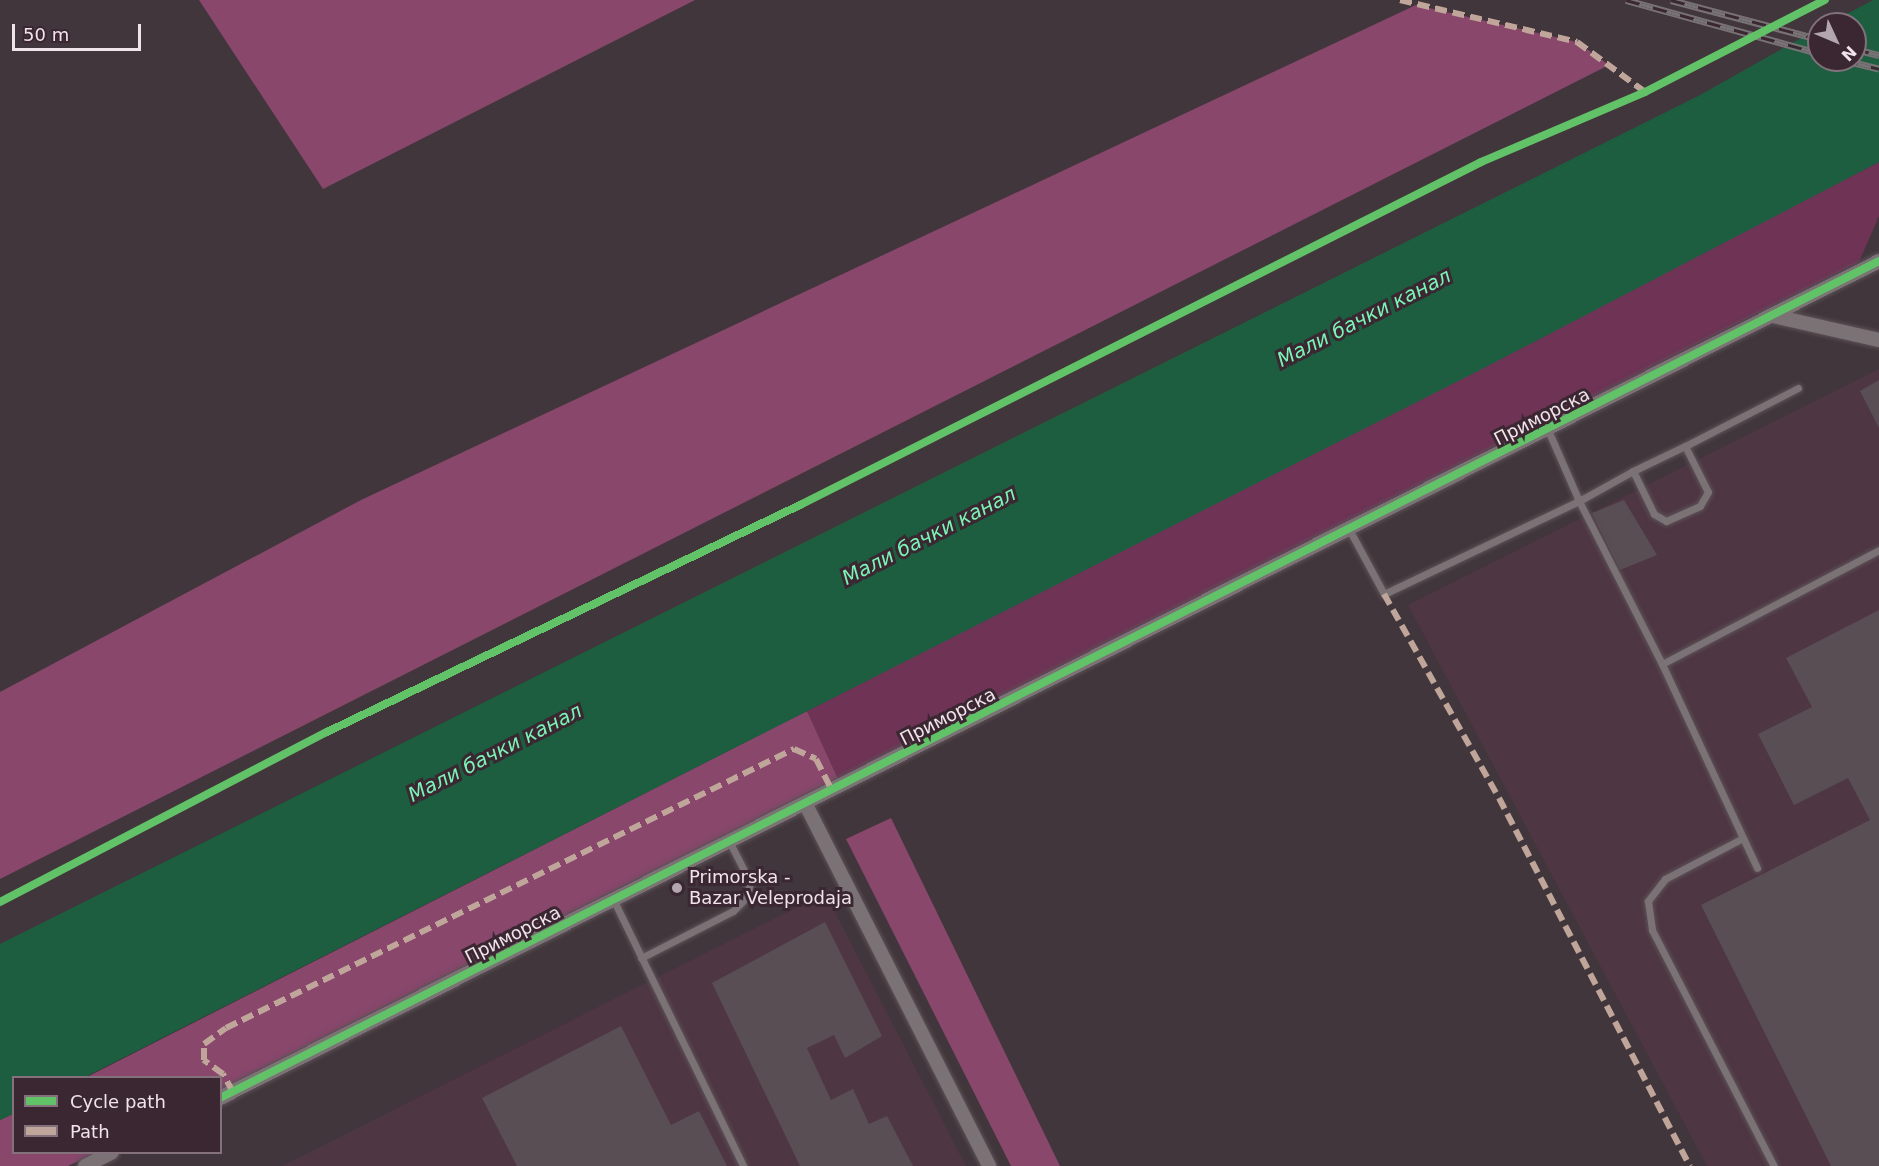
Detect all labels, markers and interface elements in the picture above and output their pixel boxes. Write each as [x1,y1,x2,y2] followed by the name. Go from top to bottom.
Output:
[15,12,144,50] scale bar
[1807,12,1867,72] north arrow
[23,24,69,45] text: 50 m
[1837,42,1860,65] text: N
[1273,264,1455,372] water label: Мали бачки канал
[1491,384,1593,450] street label: Приморска
[838,482,1020,590] water label: Мали бачки канал
[897,684,999,750] street label: Приморска
[404,699,586,807] water label: Мали бачки канал
[689,867,852,910] place label: Primorska - Bazar Veleprodaja
[670,881,684,895] marker: Primorska - Bazar Veleprodaja
[462,902,564,968] street label: Приморска
[12,1076,222,1154] legend
[70,1091,166,1112] text: Cycle path
[70,1121,110,1142] text: Path

